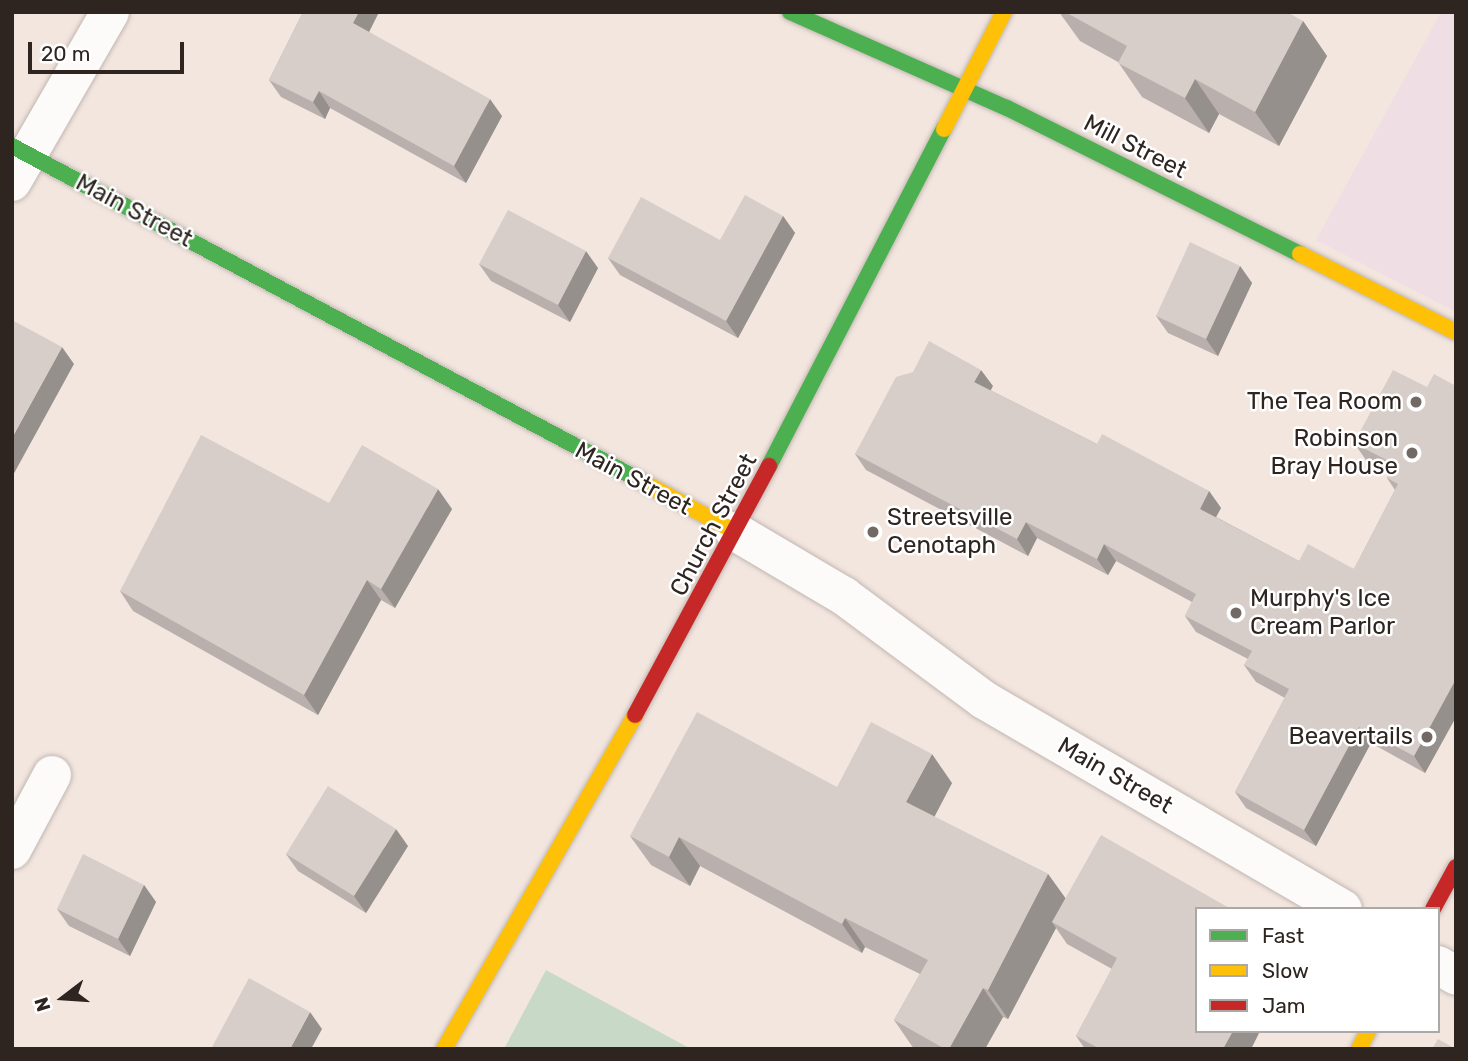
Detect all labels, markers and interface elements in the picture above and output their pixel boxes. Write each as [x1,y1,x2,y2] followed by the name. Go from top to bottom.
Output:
[32,28,187,72] scale bar
[41,41,90,66] text: 20 m
[1079,109,1191,185] street label: Mill Street
[71,168,197,254] street label: Main Street
[1246,388,1402,416] place label: The Tea Room
[1408,394,1424,410] marker: The Tea Room
[1270,425,1398,481] place label: Robinson Bray House
[570,436,696,522] street label: Main Street
[1404,445,1420,461] marker: Robinson Bray House
[664,449,764,601] street label: Church Street
[887,504,1012,560] place label: Streetsville Cenotaph
[865,524,881,540] marker: Streetsville Cenotaph
[1250,585,1395,641] place label: Murphy's Ice Cream Parlor
[1228,605,1244,621] marker: Murphy's Ice Cream Parlor
[1289,723,1413,751] place label: Beavertails
[1419,729,1435,745] marker: Beavertails
[1052,732,1178,820] street label: Main Street
[1195,907,1440,1033] legend
[1262,923,1304,948] text: Fast
[1262,958,1309,983] text: Slow
[28,963,98,1033] north arrow
[1262,993,1306,1018] text: Jam
[29,994,55,1014] text: N

